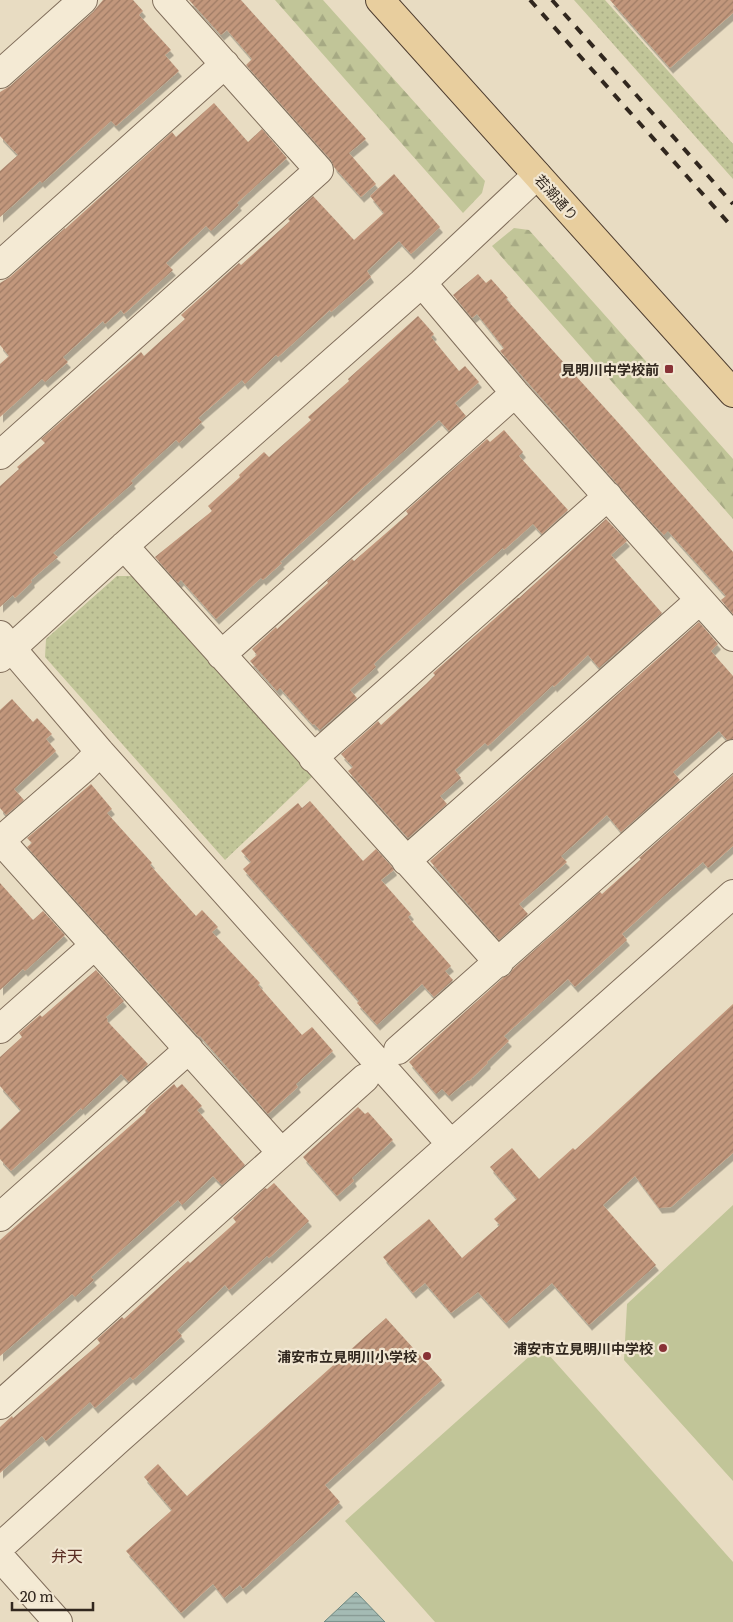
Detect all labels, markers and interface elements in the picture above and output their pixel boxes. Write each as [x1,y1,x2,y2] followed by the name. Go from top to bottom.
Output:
[531,170,583,224] street label: 若潮通り
[561,359,659,379] place label: 見明川中学校前
[663,363,675,375] marker: 見明川中学校前
[513,1338,653,1358] place label: 浦安市立見明川中学校
[657,1342,669,1354] marker: 浦安市立見明川中学校
[277,1346,417,1366] place label: 浦安市立見明川小学校
[421,1350,433,1362] marker: 浦安市立見明川小学校
[51,1543,83,1567] district label: 弁天
[12,1580,94,1612] scale bar
[20,1584,54,1607] text: 20 m

